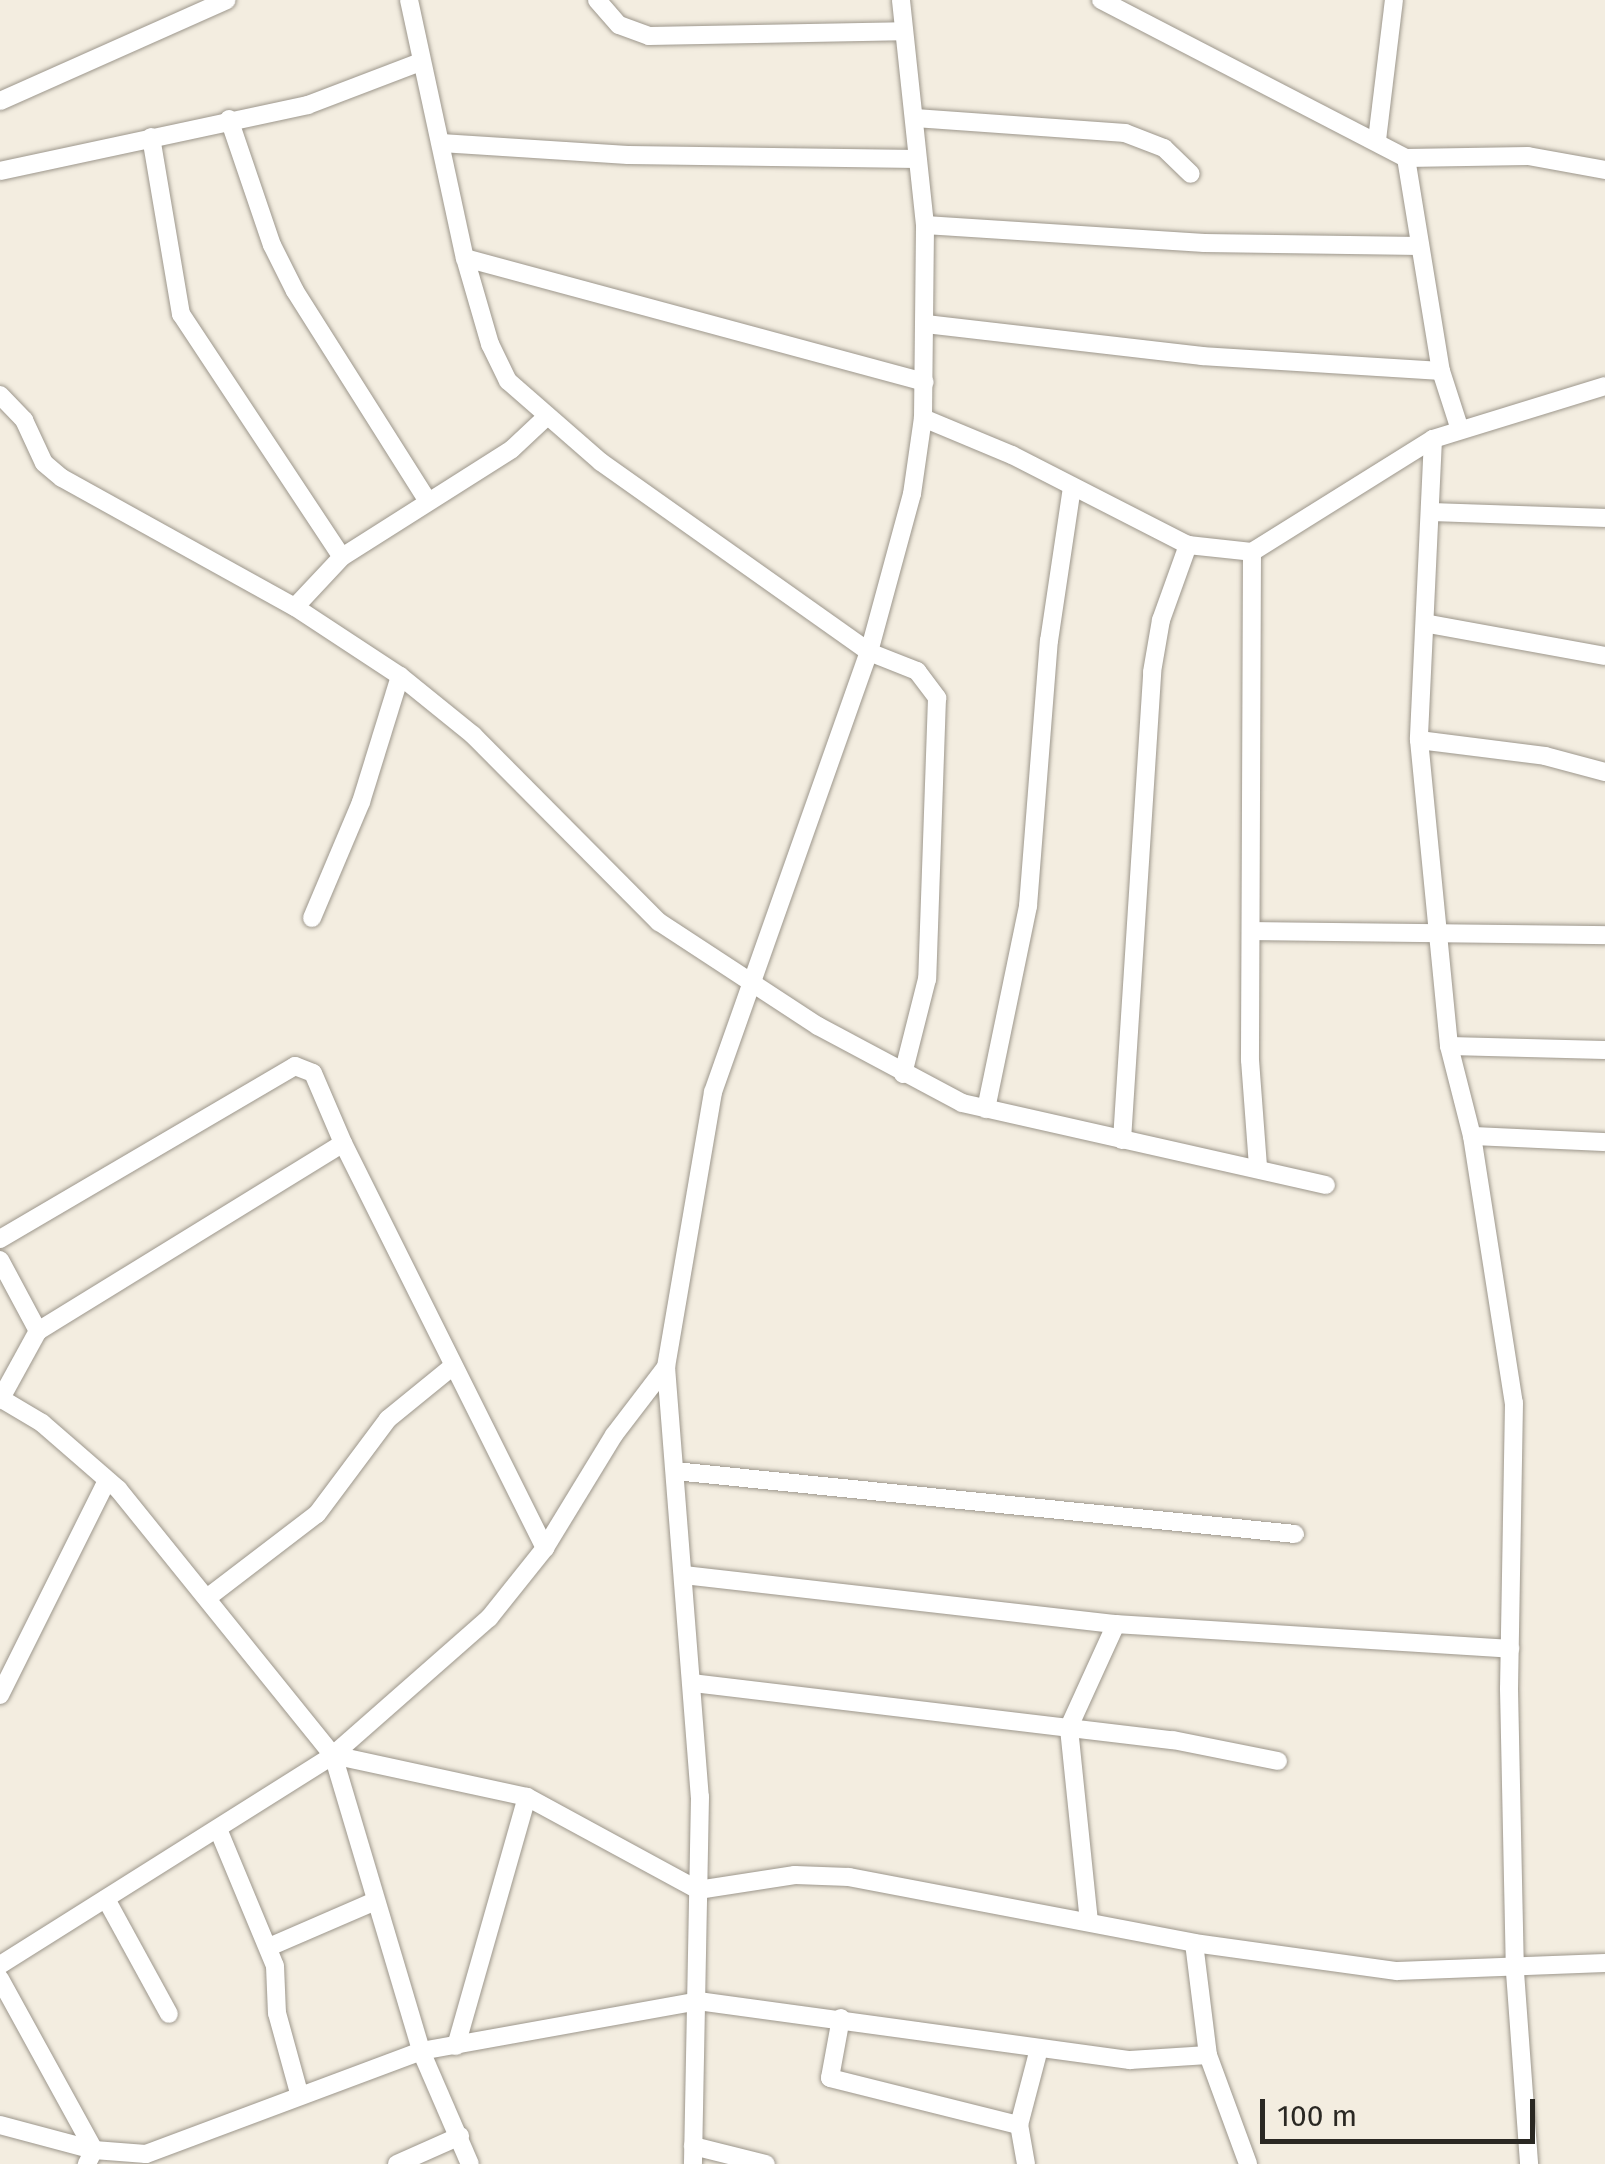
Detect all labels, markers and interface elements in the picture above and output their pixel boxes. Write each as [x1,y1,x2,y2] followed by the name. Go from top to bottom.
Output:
[1265,2079,1540,2141] scale bar
[1277,2098,1357,2134] text: 100 m

